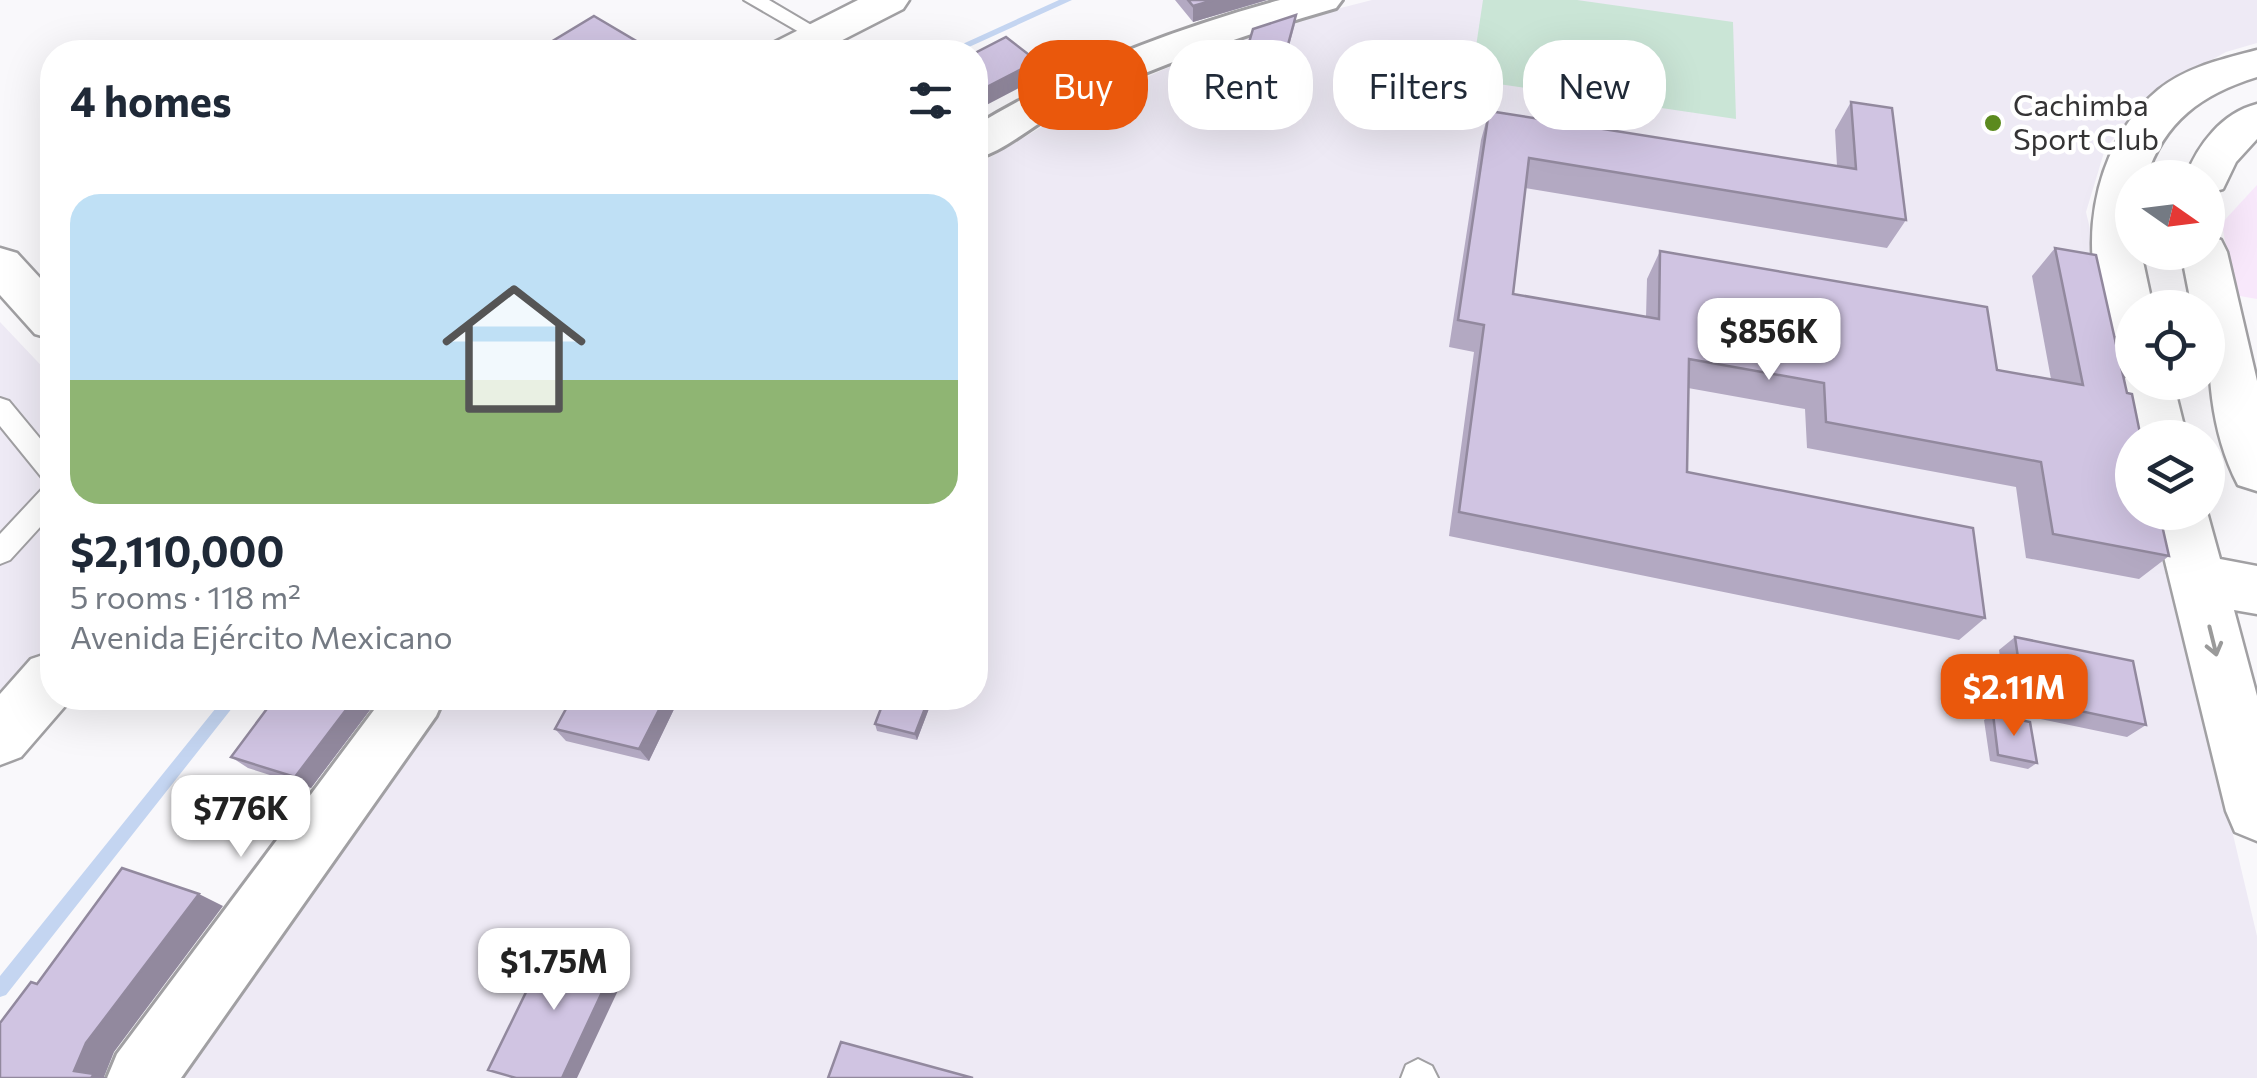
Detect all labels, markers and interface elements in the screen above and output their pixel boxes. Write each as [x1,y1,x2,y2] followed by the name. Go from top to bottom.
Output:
[1018,40,1148,130] chip: Buy
[1168,40,1313,130] chip: Rent
[1333,40,1503,130] chip: Filters
[1523,40,1666,130] chip: New
[903,73,958,128] icon: filters
[70,74,232,126] text: 4 homes
[2013,85,2159,156] place label: Cachimba Sport Club
[1982,112,2004,134] marker: Cachimba Sport Club
[2115,160,2225,270] north arrow
[2115,160,2225,530] map controls
[424,259,604,439] icon: home
[2115,290,2225,400] button: locate
[1699,298,1839,383] pin: $856K
[1720,310,1818,350] text: $856K
[2115,420,2225,530] button: layers
[70,524,284,576] text: $2,110,000
[70,576,301,616] text: 5 rooms · 118 m²
[70,616,453,656] text: Avenida Ejército Mexicano
[2205,625,2224,656] one-way arrow
[1933,654,2095,739] pin: $2.11M
[1963,666,2065,706] text: $2.11M
[171,775,311,860] pin: $776K
[193,787,289,827] text: $776K
[473,928,635,1013] pin: $1.75M
[500,940,608,980] text: $1.75M

